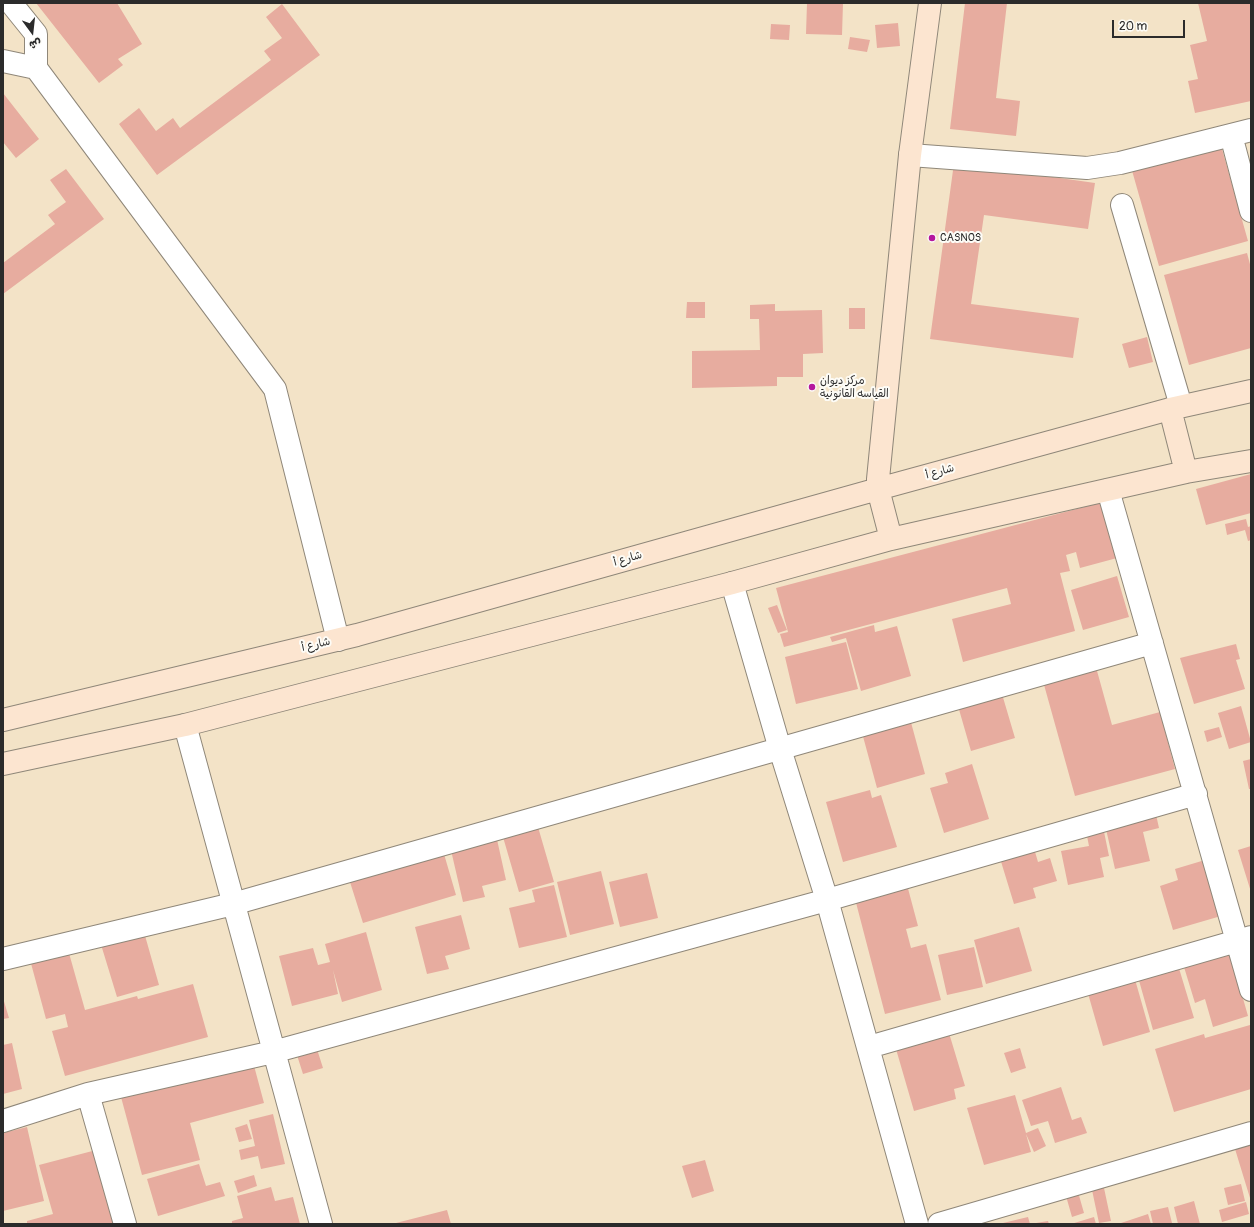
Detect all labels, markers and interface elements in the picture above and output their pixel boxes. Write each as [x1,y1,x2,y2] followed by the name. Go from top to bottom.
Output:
[12,12,52,52] north arrow
[1114,12,1187,38] scale bar
[1119,19,1147,34] text: 20 m
[28,36,43,52] text: ش
[940,231,981,245] place label: CASNOS
[927,233,937,243] marker: CASNOS
[820,374,889,400] place label: مركز ديوان القياسه القانونية
[807,382,817,392] marker: مركز ديوان القياسه القانونية
[924,462,956,482] street label: شارع أ
[612,549,644,569] street label: شارع أ
[300,635,332,655] street label: شارع أ

